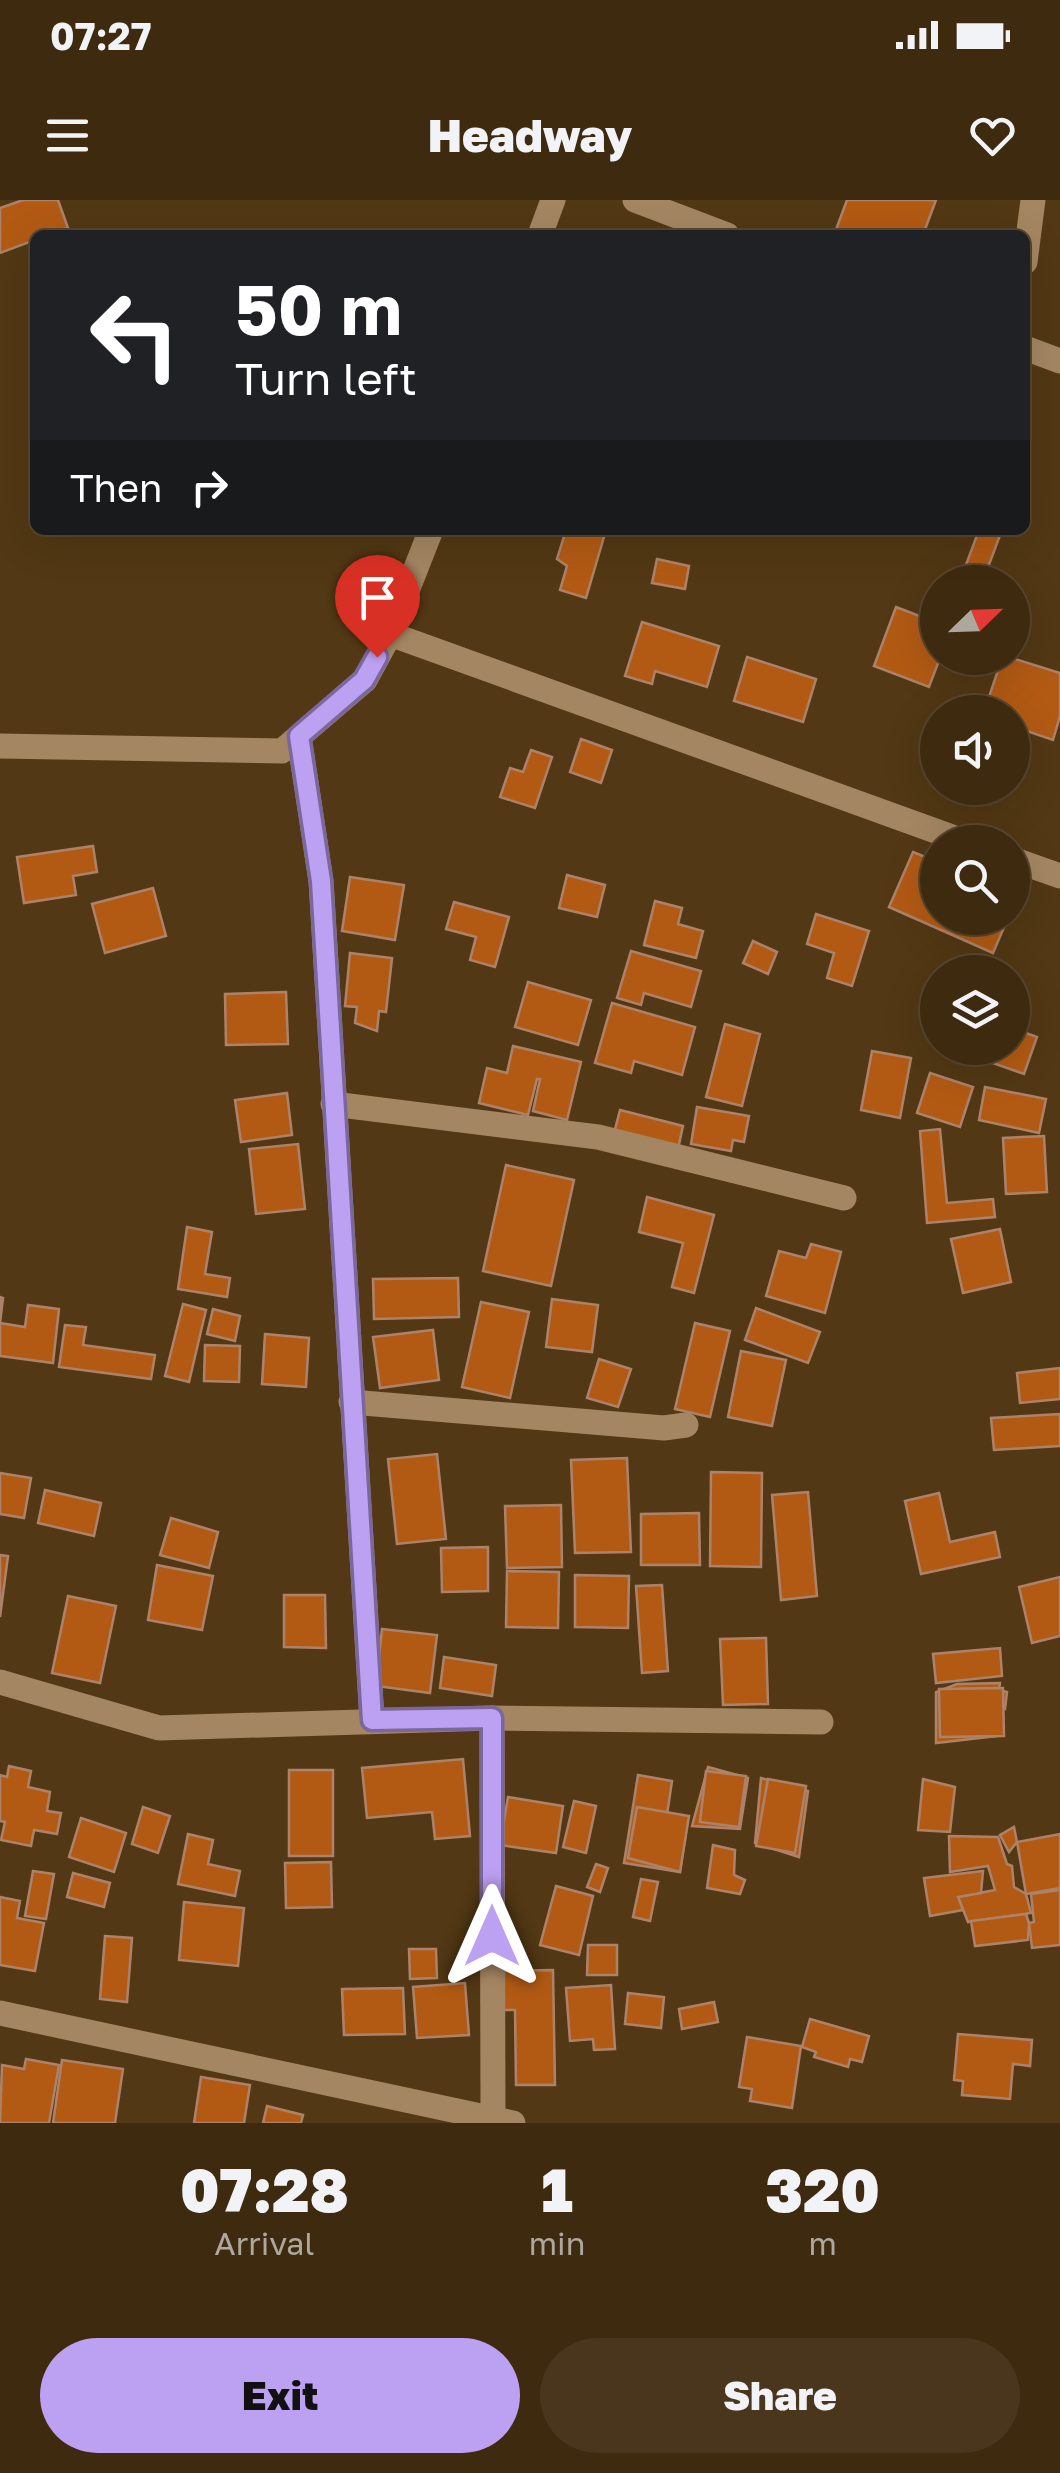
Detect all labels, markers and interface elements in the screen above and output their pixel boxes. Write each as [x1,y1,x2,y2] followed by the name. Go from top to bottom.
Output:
[50,13,151,58] text: 07:27
[40,108,95,163] icon: menu
[428,108,632,162] text: Headway
[965,108,1020,163] icon: heart
[235,266,402,350] text: 50 m
[70,270,200,400] icon: left
[235,351,417,405] text: Turn left
[182,460,237,515] icon: right
[70,465,162,510] text: Then
[335,555,420,658] pin
[920,565,1030,675] north arrow
[920,565,1030,1065] map controls
[350,570,405,625] icon: arrive
[920,695,1030,805] button: sound
[920,825,1030,935] button: search
[920,955,1030,1065] button: layers
[440,1884,544,1988] position arrow
[180,2153,349,2225] text: 07:28
[541,2153,573,2225] text: 1
[765,2153,880,2225] text: 320
[214,2224,315,2262] text: Arrival
[529,2224,585,2262] text: min
[809,2224,837,2262] text: m
[40,2338,520,2453] button: Exit
[540,2338,1020,2453] button: Share

